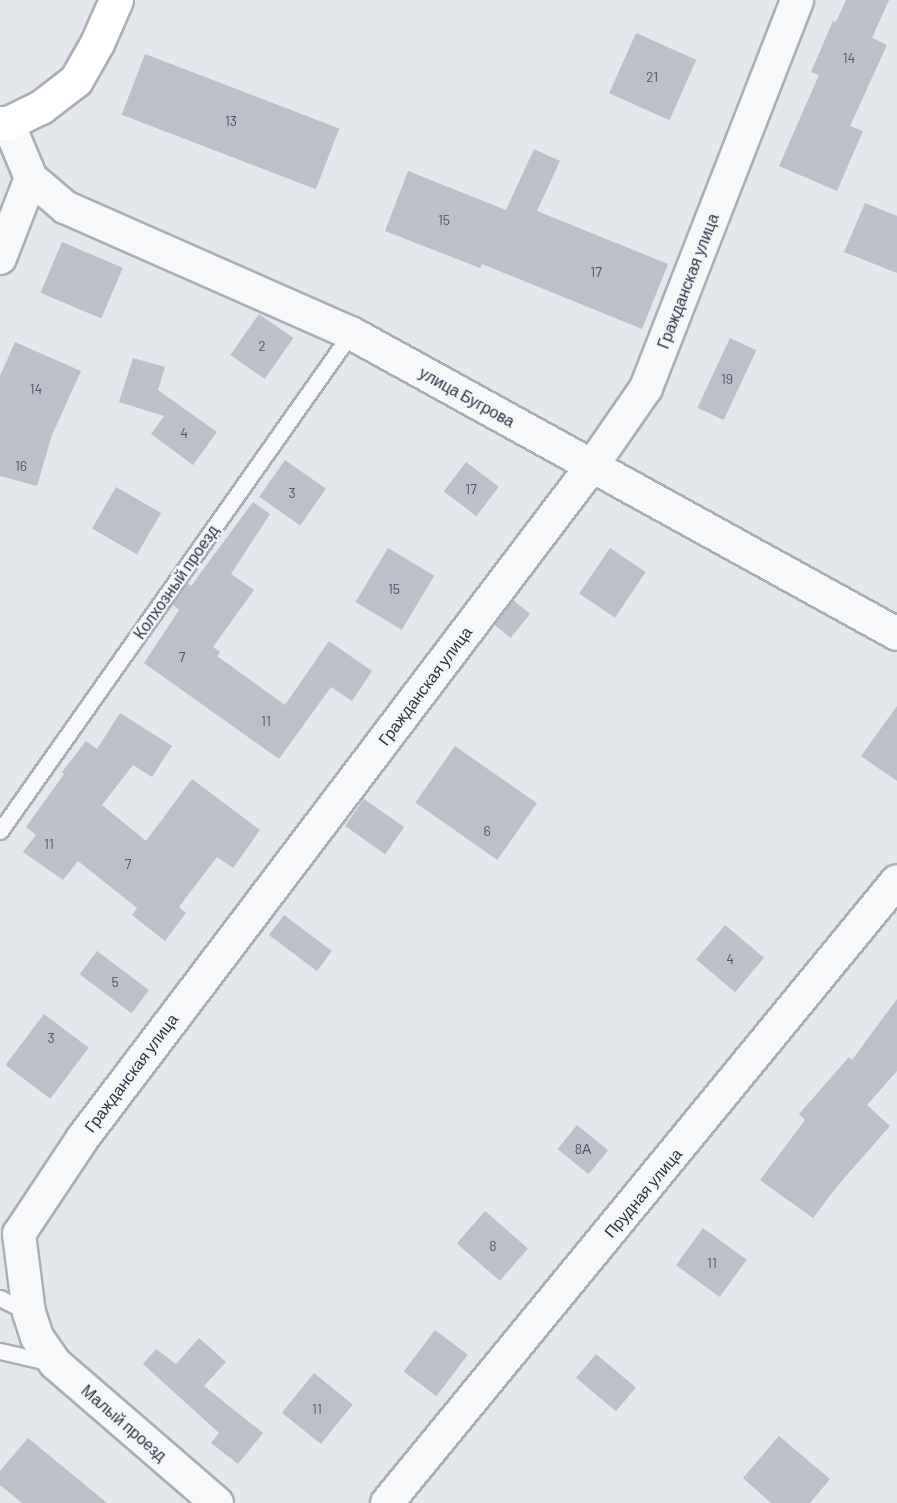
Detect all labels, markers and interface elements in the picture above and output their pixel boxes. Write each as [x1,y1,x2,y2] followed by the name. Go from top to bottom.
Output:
[843,50,855,66] house number: 14
[646,69,658,85] house number: 21
[225,113,237,129] house number: 13
[653,211,723,351] street label: Гражданская улица
[438,212,450,228] house number: 15
[590,264,602,280] house number: 17
[258,338,266,354] house number: 2
[416,363,518,431] street label: улица Бугрова
[721,371,733,387] house number: 19
[30,381,42,397] house number: 14
[180,425,188,441] house number: 4
[15,458,27,474] house number: 16
[465,481,477,497] house number: 17
[288,485,296,501] house number: 3
[129,521,223,643] street label: Колхозный проезд
[388,581,400,597] house number: 15
[374,623,476,749] street label: Гражданская улица
[179,649,185,665] house number: 7
[261,713,271,729] house number: 11
[483,823,491,839] house number: 6
[44,836,54,852] house number: 11
[125,856,131,872] house number: 7
[726,951,734,967] house number: 4
[111,974,119,990] house number: 5
[80,1010,182,1136] street label: Гражданская улица
[47,1030,55,1046] house number: 3
[575,1141,591,1157] house number: 8А
[600,1144,686,1242] street label: Прудная улица
[489,1238,497,1254] house number: 8
[707,1255,717,1271] house number: 11
[77,1381,171,1465] street label: Малый проезд
[312,1401,322,1417] house number: 11

